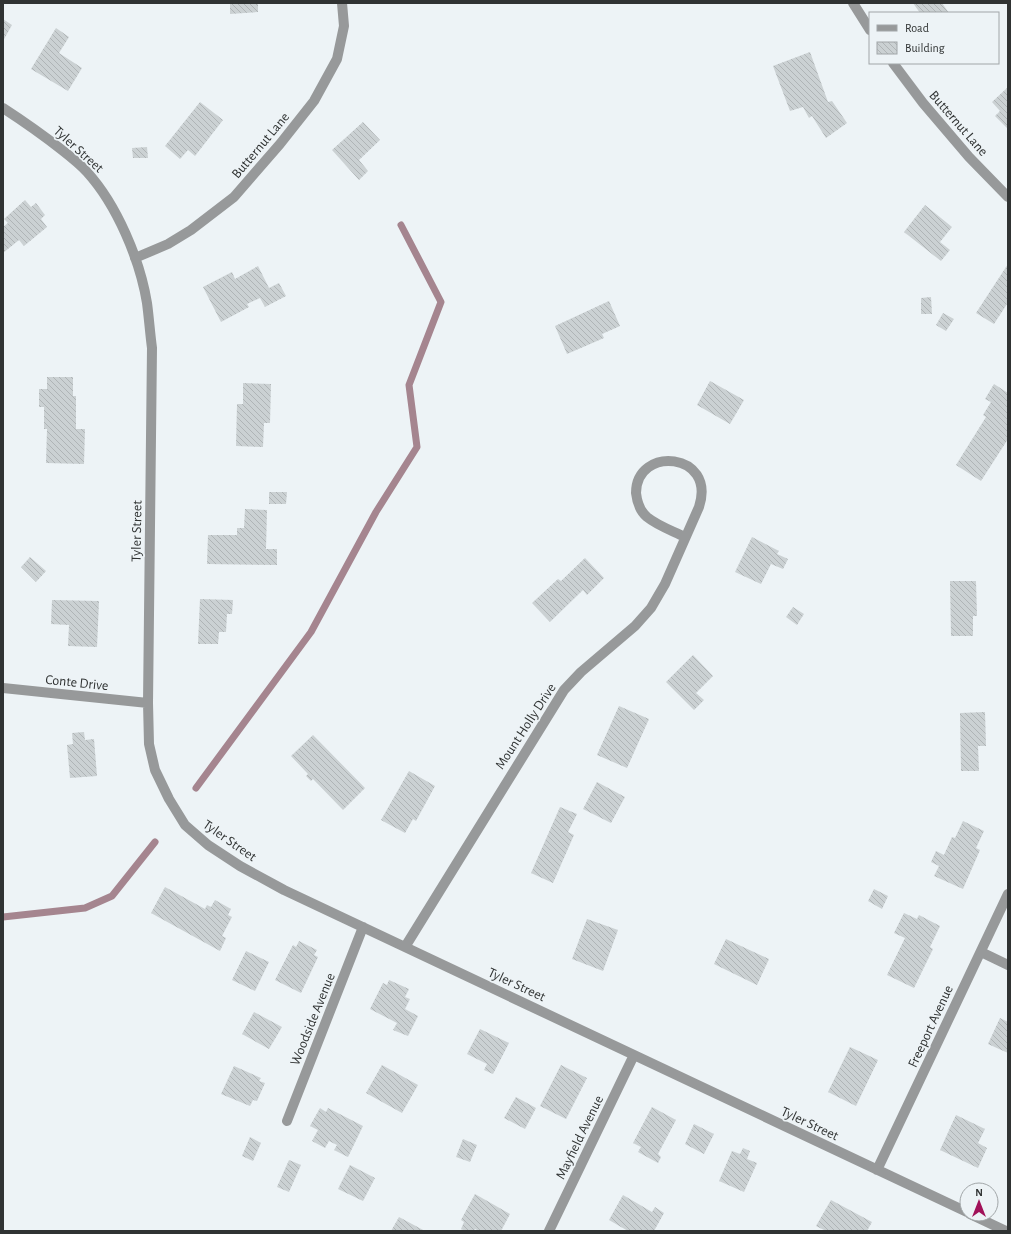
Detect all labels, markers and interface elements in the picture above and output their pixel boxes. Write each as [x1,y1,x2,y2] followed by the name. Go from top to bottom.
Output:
[869,12,999,64] legend
[905,22,929,34] text: Road
[905,42,945,54] text: Building
[926,88,990,159] street label: Butternut Lane
[229,110,292,181] street label: Butternut Lane
[51,124,106,176] street label: Tyler Street
[129,500,145,562] street label: Tyler Street
[45,673,109,693] street label: Conte Drive
[493,681,559,772] street label: Mount Holly Drive
[200,817,259,865] street label: Tyler Street
[486,966,548,1004] street label: Tyler Street
[288,971,338,1068] street label: Woodside Avenue
[906,983,956,1070] street label: Freeport Avenue
[554,1093,606,1182] street label: Mayfield Avenue
[779,1105,841,1143] street label: Tyler Street
[959,1182,999,1222] north arrow
[975,1187,983,1198] text: N

